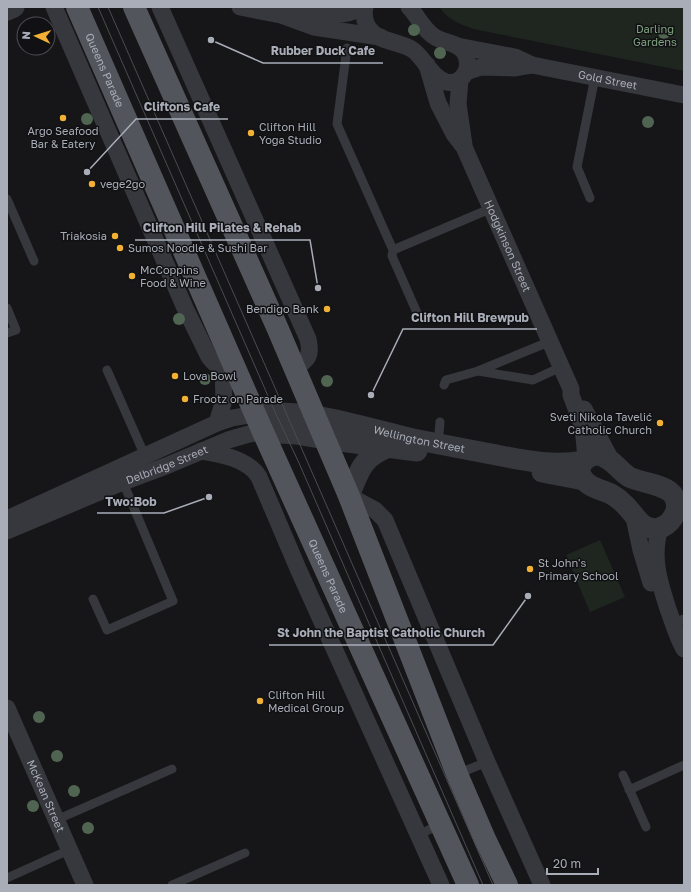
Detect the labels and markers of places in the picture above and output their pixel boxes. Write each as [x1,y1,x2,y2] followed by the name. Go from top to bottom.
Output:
[263,39,383,63] callout: Rubber Duck Cafe
[136,95,228,119] callout: Cliftons Cafe
[58,113,68,123] marker: Argo Seafood Bar & Eatery
[259,120,322,146] place label: Clifton Hill Yoga Studio
[27,124,99,150] place label: Argo Seafood Bar & Eatery
[246,128,256,138] marker: Clifton Hill Yoga Studio
[100,177,146,190] place label: vege2go
[87,179,97,189] marker: vege2go
[135,216,310,240] callout: Clifton Hill Pilates & Rehab
[60,229,107,242] place label: Triakosia
[110,231,120,241] marker: Triakosia
[128,241,268,254] place label: Sumos Noodle & Sushi Bar
[115,243,125,253] marker: Sumos Noodle & Sushi Bar
[140,263,206,289] place label: McCoppins Food & Wine
[127,271,137,281] marker: McCoppins Food & Wine
[246,302,319,315] place label: Bendigo Bank
[322,304,332,314] marker: Bendigo Bank
[403,305,537,329] callout: Clifton Hill Brewpub
[183,369,237,382] place label: Lova Bowl
[170,371,180,381] marker: Lova Bowl
[193,392,283,405] place label: Frootz on Parade
[180,394,190,404] marker: Frootz on Parade
[550,410,652,436] place label: Sveti Nikola Tavelić Catholic Church
[655,418,665,428] marker: Sveti Nikola Tavelić Catholic Church
[97,489,164,513] callout: Two:Bob
[538,556,619,582] place label: St John's Primary School
[525,564,535,574] marker: St John's Primary School
[269,621,493,645] callout: St John the Baptist Catholic Church
[268,688,344,714] place label: Clifton Hill Medical Group
[255,696,265,706] marker: Clifton Hill Medical Group

